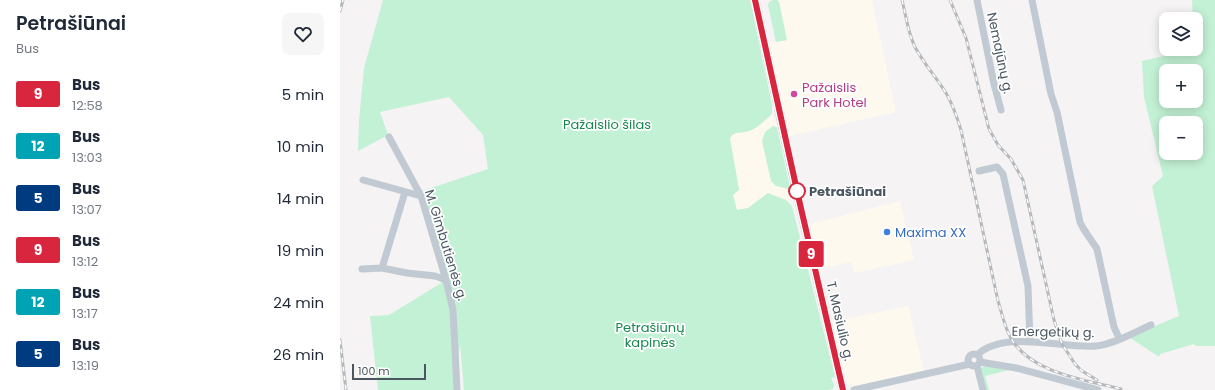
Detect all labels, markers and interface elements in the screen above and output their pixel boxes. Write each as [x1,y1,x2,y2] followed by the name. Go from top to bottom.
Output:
[16,10,126,37] text: Petrašiūnai
[982,11,1018,96] street label: Nemajūnų g.
[1159,12,1203,160] map controls
[1159,12,1203,56] button: layers
[282,13,324,55] button: heart
[16,39,39,58] text: Bus
[1159,64,1203,108] button: +
[72,74,100,95] text: Bus
[802,78,867,112] place label: Pažaislis Park Hotel
[34,84,42,104] text: 9
[282,84,324,105] text: 5 min
[789,89,799,99] marker: Pažaislis Park Hotel
[72,96,103,115] text: 12:58
[563,115,651,134] park label: Pažaislio šilas
[1159,116,1203,160] button: −
[72,126,100,147] text: Bus
[31,136,45,156] text: 12
[277,136,324,157] text: 10 min
[72,148,102,167] text: 13:03
[72,178,100,199] text: Bus
[788,182,806,200] marker: Petrašiūnai
[809,182,886,201] place label: Petrašiūnai
[420,187,472,303] street label: M. Gimbutienės g.
[33,188,43,208] text: 5
[277,188,324,209] text: 14 min
[72,200,102,219] text: 13:07
[895,223,966,242] place label: Maxima XX
[882,227,892,237] marker: Maxima XX
[72,230,100,251] text: Bus
[34,240,42,260] text: 9
[277,240,324,261] text: 19 min
[798,241,824,267] line badge: 9
[807,244,815,264] text: 9
[72,252,98,271] text: 13:12
[822,279,858,363] street label: T. Masiulio g.
[72,282,100,303] text: Bus
[31,292,45,312] text: 12
[273,292,324,313] text: 24 min
[72,304,98,323] text: 13:17
[616,318,684,352] park label: Petrašiūnų kapinės
[1011,322,1095,342] street label: Energetikų g.
[72,334,100,355] text: Bus
[33,344,43,364] text: 5
[273,344,324,365] text: 26 min
[72,356,99,375] text: 13:19
[352,362,426,381] scale bar
[358,363,390,379] text: 100 m

